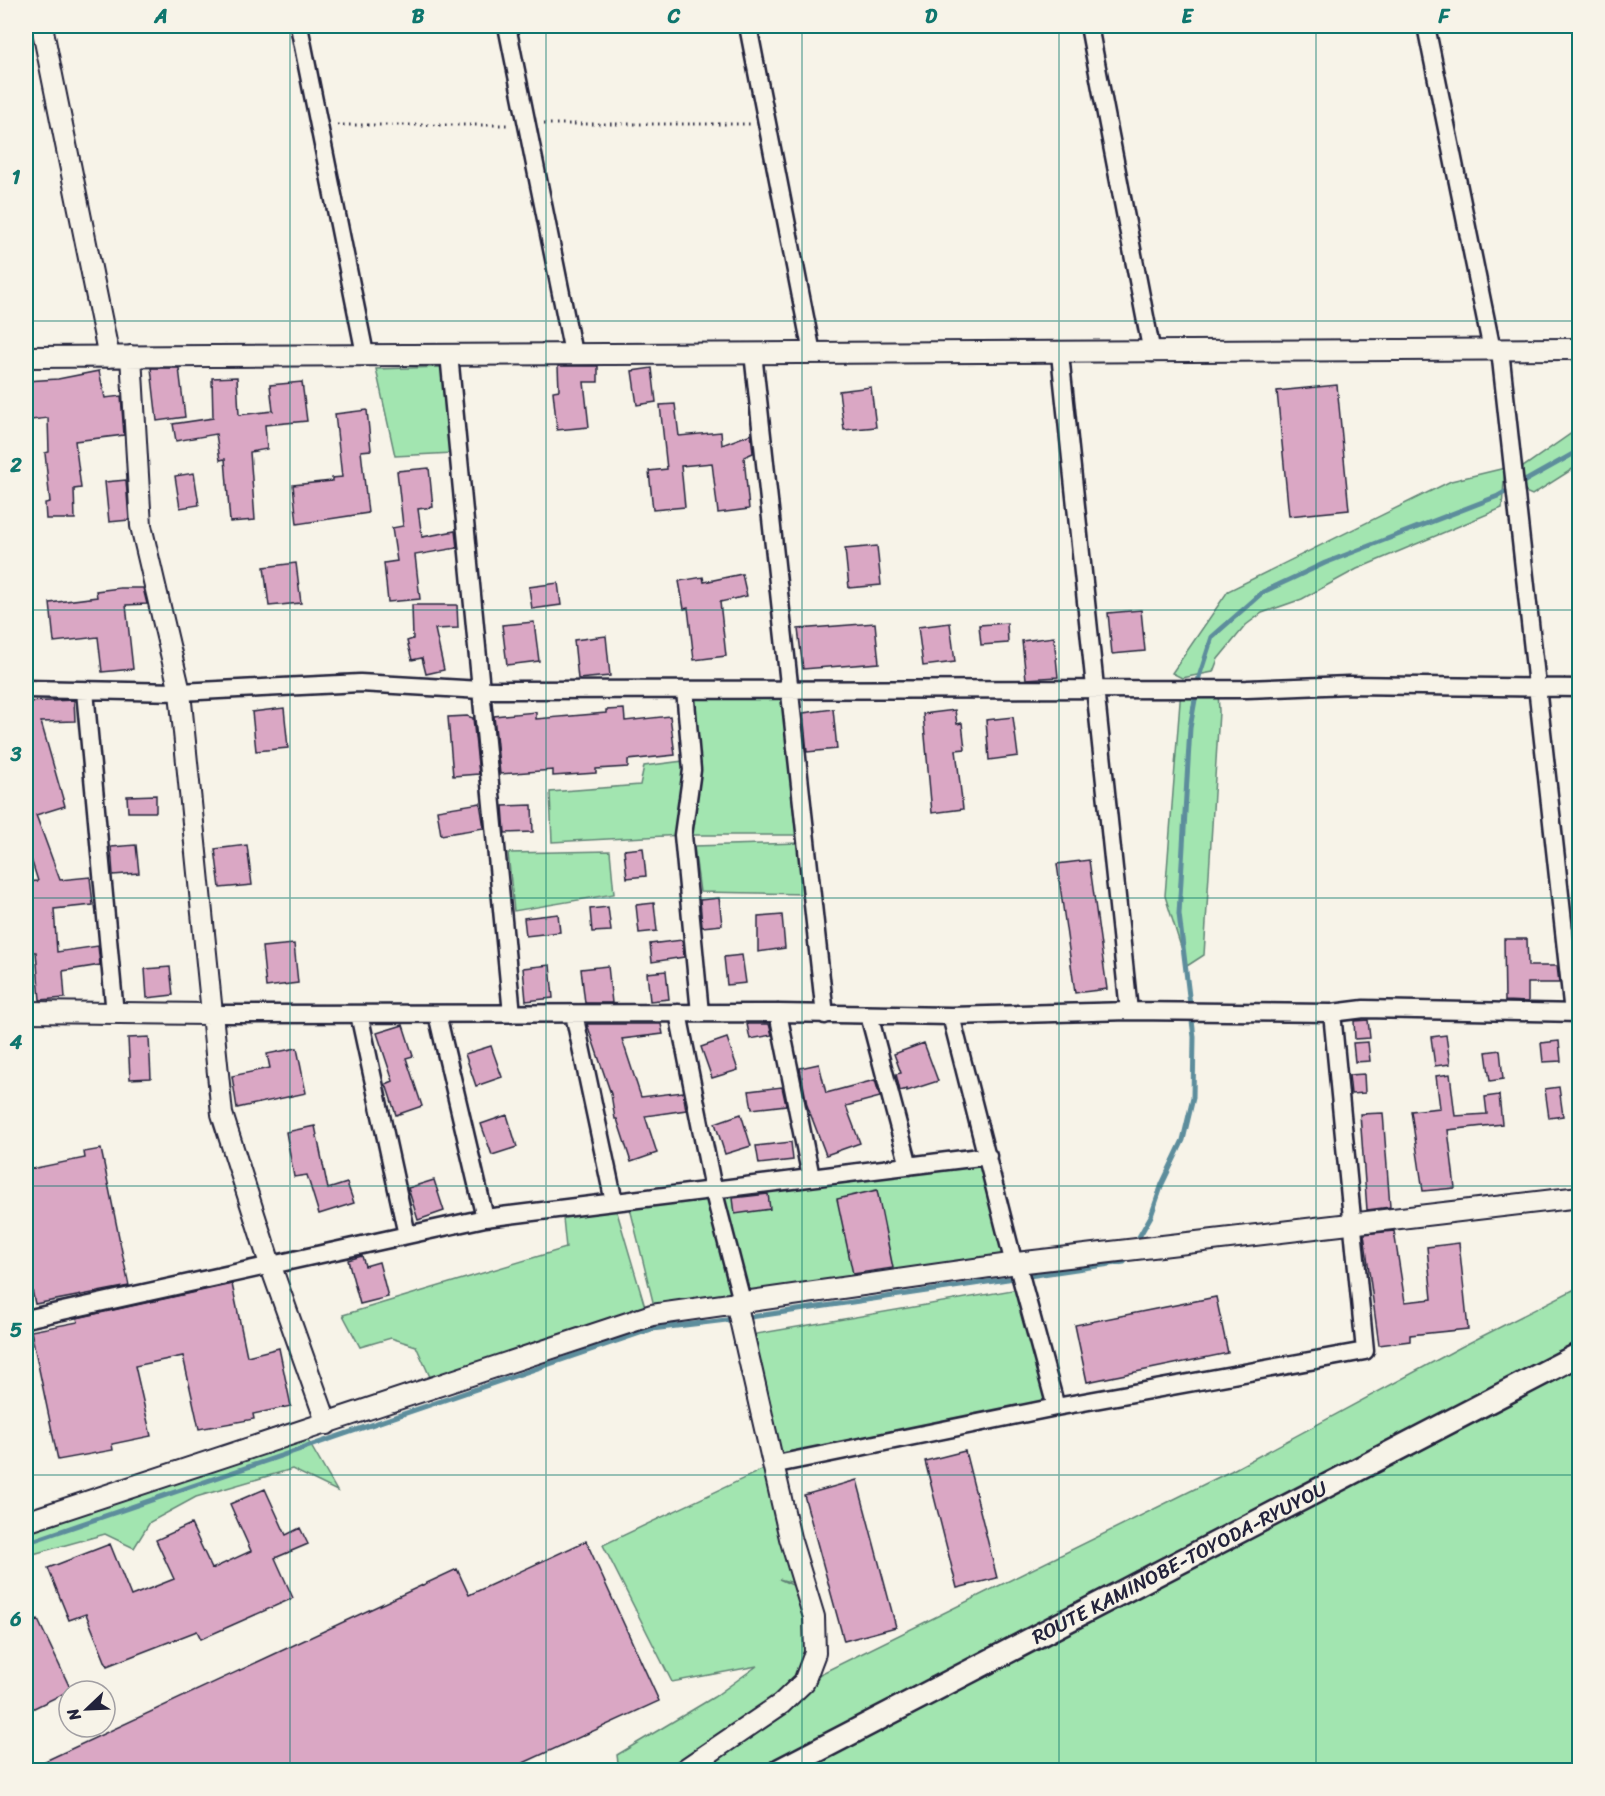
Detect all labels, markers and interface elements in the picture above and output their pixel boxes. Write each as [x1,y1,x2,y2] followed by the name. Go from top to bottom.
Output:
[153,0,168,34] text: A
[412,0,425,34] text: B
[667,0,681,34] text: C
[925,0,938,34] text: D
[1181,0,1194,34] text: E
[1438,0,1451,34] text: F
[12,160,21,195] text: 1
[9,448,22,483] text: 2
[10,737,22,772] text: 3
[9,1025,23,1060] text: 4
[10,1313,22,1348] text: 5
[1025,1471,1334,1654] street label: ROUTE KAMINOBE-TOYODA-RYUYOU
[9,1602,22,1637] text: 6
[57,1679,117,1739] north arrow
[58,1703,90,1726] text: N

